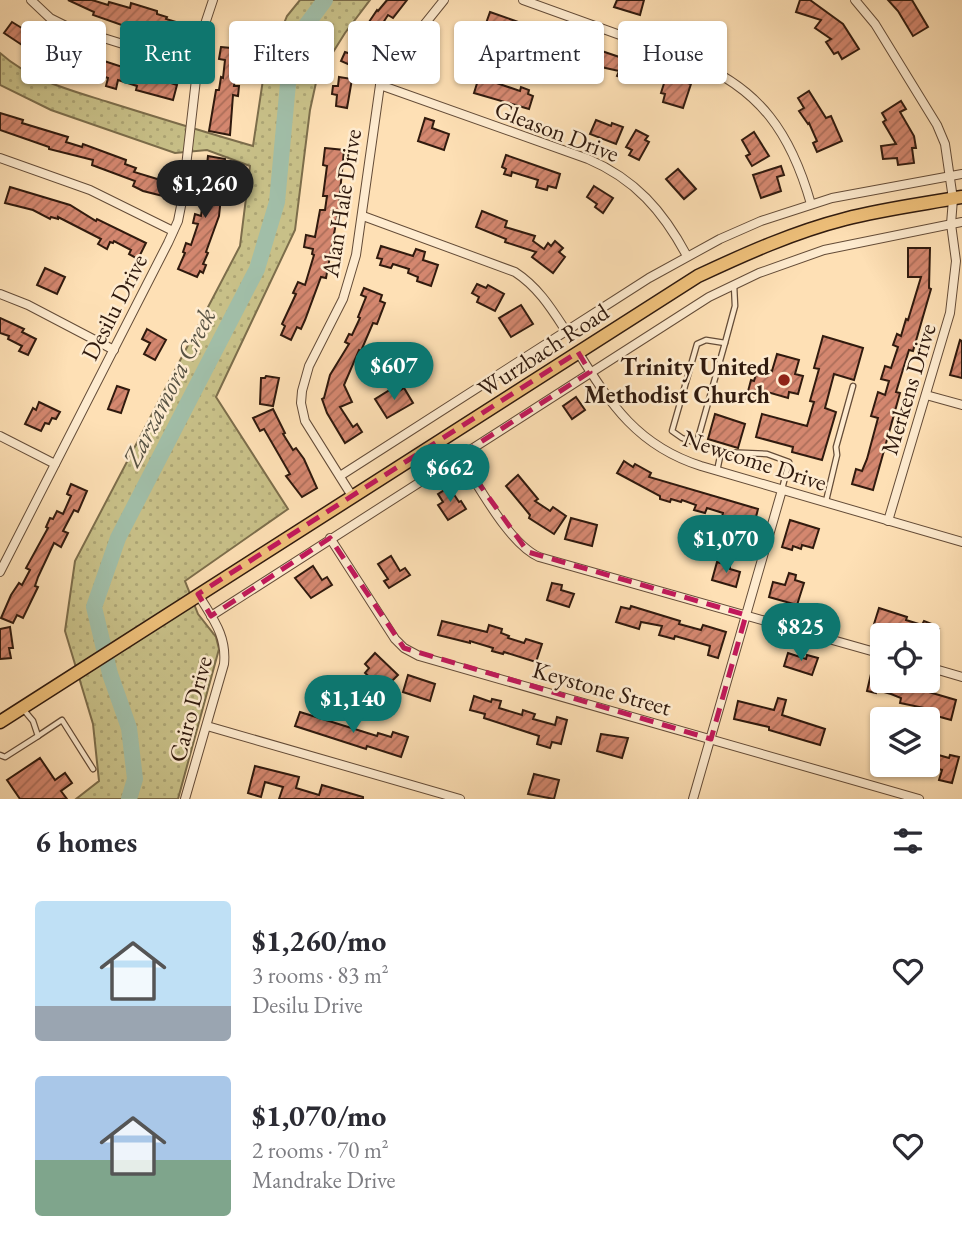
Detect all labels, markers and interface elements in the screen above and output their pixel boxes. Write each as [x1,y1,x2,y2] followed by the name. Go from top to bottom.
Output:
[21,21,106,84] chip: Buy
[120,21,215,84] chip: Rent
[229,21,334,84] chip: Filters
[348,21,440,84] chip: New
[454,21,604,84] chip: Apartment
[618,21,727,84] chip: House
[490,93,624,169] street label: Gleason Drive
[314,127,368,280] street label: Alan Hale Drive
[148,160,262,220] pin: $1,260
[173,168,237,198] text: $1,260
[74,248,154,366] street label: Desilu Drive
[472,296,615,404] street label: Wurzbach Road
[114,302,224,473] water label: Zarzamora Creek
[873,320,943,458] street label: Merkens Drive
[353,342,435,402] pin: $607
[370,350,418,380] text: $607
[584,351,771,410] place label: Trinity United Methodist Church
[776,372,792,388] marker: Trinity United Methodist Church
[679,422,831,498] street label: Newcome Drive
[409,444,491,504] pin: $662
[426,452,474,482] text: $662
[669,516,783,575] pin: $1,070
[694,523,758,553] text: $1,070
[760,604,842,663] pin: $825
[777,611,825,641] text: $825
[870,623,940,777] map controls
[870,623,940,693] button: locate
[161,653,219,765] street label: Cairo Drive
[529,653,675,723] street label: Keystone Street
[296,676,410,735] pin: $1,140
[321,683,385,713] text: $1,140
[870,707,940,777] button: layers
[35,822,137,861] text: 6 homes
[889,822,927,860] icon: filters
[252,921,386,960] text: $1,260/mo
[91,929,175,1013] icon: home
[889,952,927,990] icon: heart
[252,960,389,990] text: 3 rooms · 83 m²
[252,990,363,1020] text: Desilu Drive
[252,1096,386,1135] text: $1,070/mo
[91,1104,175,1188] icon: home
[889,1127,927,1165] icon: heart
[252,1135,389,1165] text: 2 rooms · 70 m²
[252,1165,396,1195] text: Mandrake Drive

